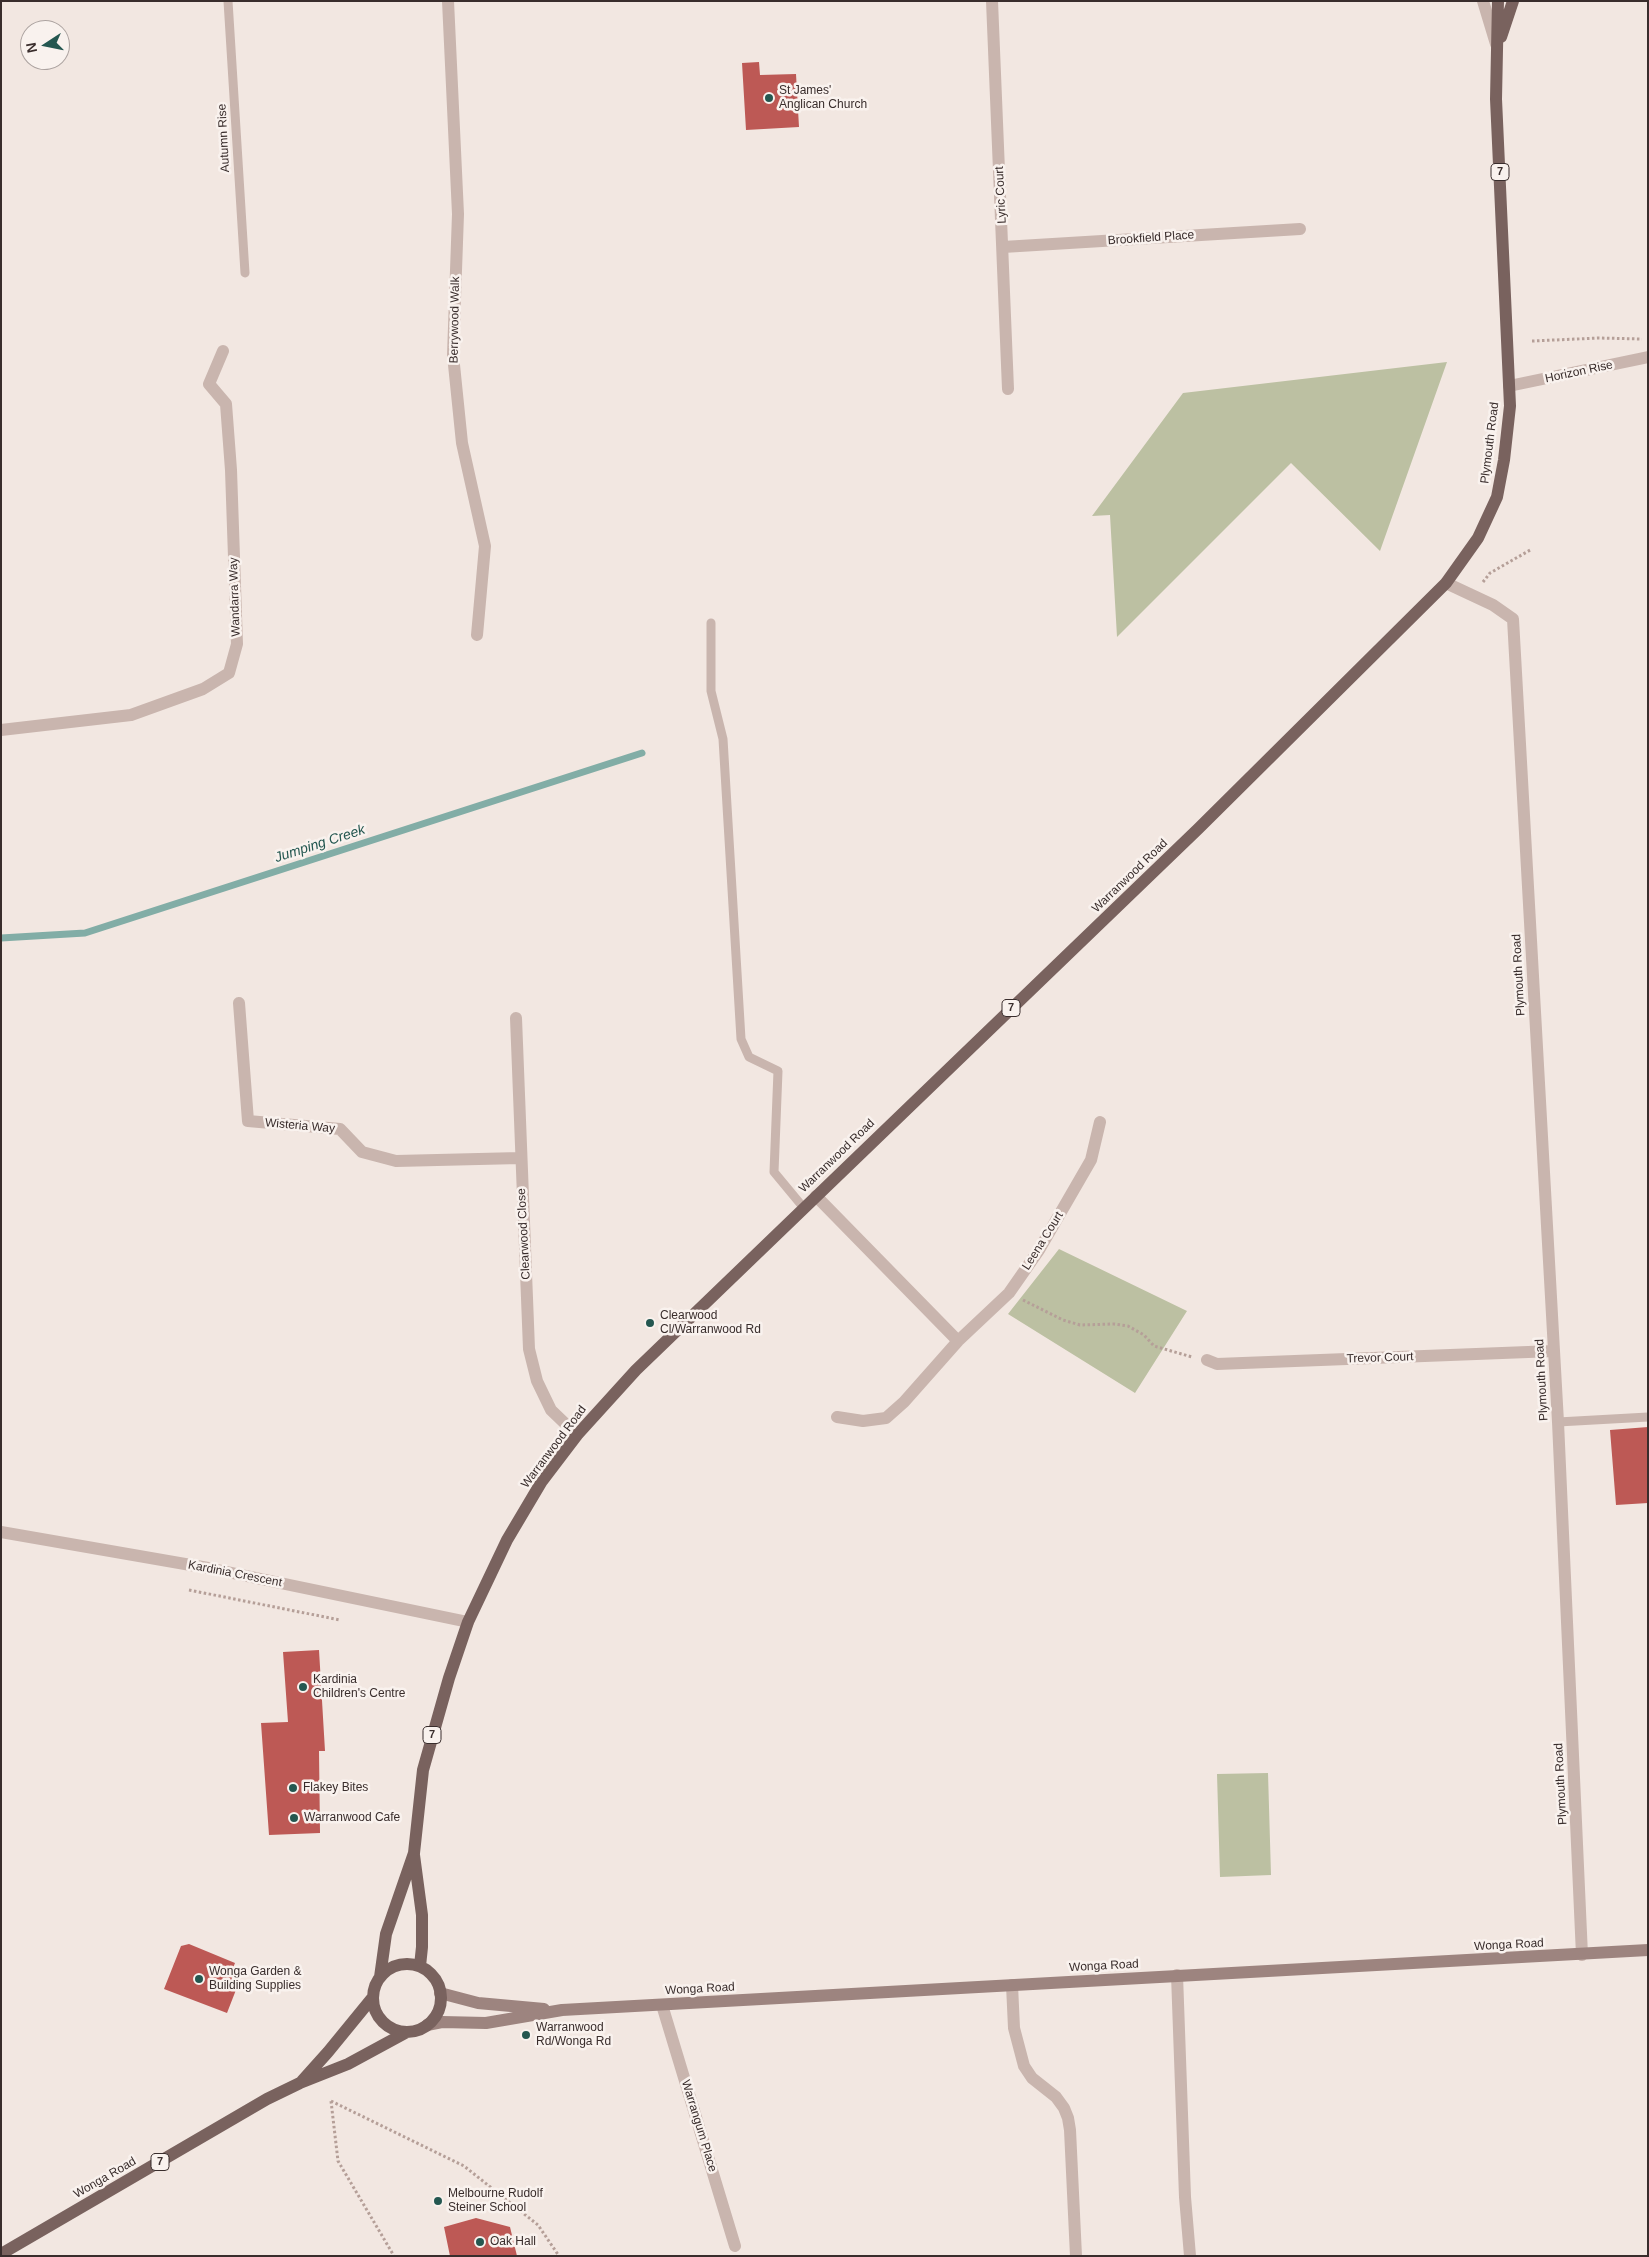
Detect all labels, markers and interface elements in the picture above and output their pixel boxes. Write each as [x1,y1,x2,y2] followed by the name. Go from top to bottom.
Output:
[20,20,70,70] north arrow
[22,41,40,54] text: N
[779,84,867,112] place label: St James' Anglican Church
[763,92,775,104] marker: St James' Anglican Church
[215,103,233,173] street label: Autumn Rise
[1491,163,1509,180] road number: 7
[992,166,1010,224] street label: Lyric Court
[1107,228,1195,248] street label: Brookfield Place
[447,276,463,364] street label: Berrywood Walk
[1544,358,1614,386] street label: Horizon Rise
[1478,401,1502,485] street label: Plymouth Road
[226,557,244,637] street label: Wandarra Way
[273,821,367,867] water label: Jumping Creek
[1089,836,1171,916] street label: Warranwood Road
[1510,934,1528,1016] street label: Plymouth Road
[1002,1000,1020,1016] road number: 7
[264,1116,336,1136] street label: Wisteria Way
[796,1116,878,1196] street label: Warranwood Road
[514,1188,534,1280] street label: Clearwood Close
[1019,1209,1067,1273] street label: Leena Court
[660,1309,761,1337] place label: Clearwood Cl/Warranwood Rd
[644,1317,656,1329] marker: Clearwood Cl/Warranwood Rd
[1533,1339,1551,1421] street label: Plymouth Road
[1346,1350,1414,1366] street label: Trevor Court
[518,1403,590,1491] street label: Warranwood Road
[187,1558,283,1590] street label: Kardinia Crescent
[313,1673,405,1701] place label: Kardinia Children's Centre
[297,1681,309,1693] marker: Kardinia Children's Centre
[423,1726,441,1744] road number: 7
[1552,1743,1570,1825] street label: Plymouth Road
[303,1781,368,1795] place label: Flakey Bites
[287,1782,299,1794] marker: Flakey Bites
[304,1811,400,1825] place label: Warranwood Cafe
[288,1812,300,1824] marker: Warranwood Cafe
[1474,1936,1544,1954] street label: Wonga Road
[1069,1957,1139,1975] street label: Wonga Road
[209,1965,302,1993] place label: Wonga Garden & Building Supplies
[193,1973,205,1985] marker: Wonga Garden & Building Supplies
[665,1980,735,1998] street label: Wonga Road
[536,2021,611,2049] place label: Warranwood Rd/Wonga Rd
[520,2029,532,2041] marker: Warranwood Rd/Wonga Rd
[678,2078,720,2174] street label: Warrangum Place
[71,2154,139,2202] street label: Wonga Road
[151,2154,169,2170] road number: 7
[448,2187,543,2215] place label: Melbourne Rudolf Steiner School
[432,2195,444,2207] marker: Melbourne Rudolf Steiner School
[490,2235,536,2249] place label: Oak Hall
[474,2236,486,2248] marker: Oak Hall

